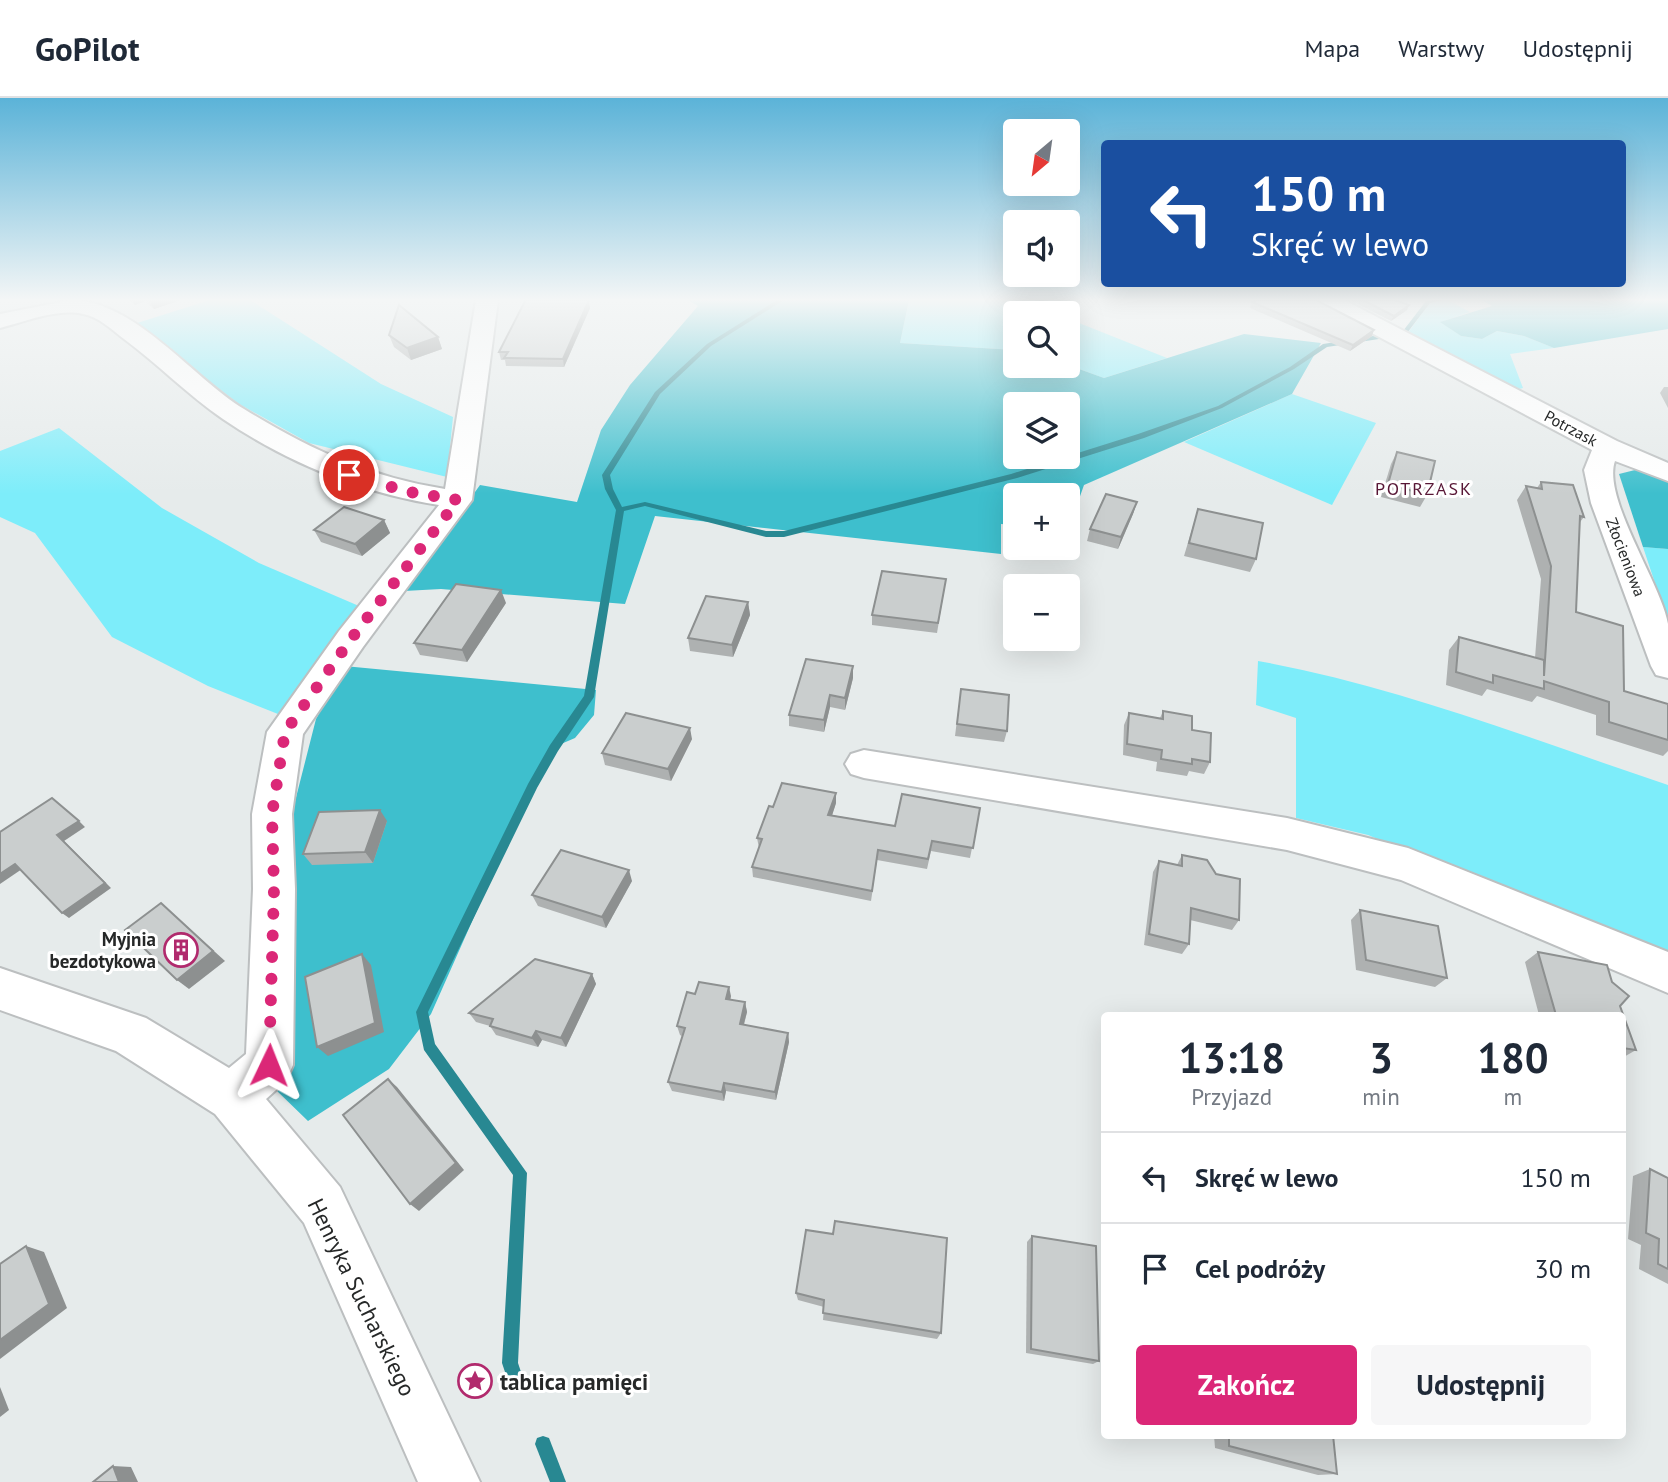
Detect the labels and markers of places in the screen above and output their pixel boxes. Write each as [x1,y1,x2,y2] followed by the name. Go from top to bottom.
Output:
[319,445,379,505] pin
[50,927,156,973] place label: Myjnia bezdotykowa
[162,931,200,969] building icon: Myjnia bezdotykowa
[456,1362,494,1400] place icon: tablica pamięci
[500,1367,648,1396] place label: tablica pamięci

